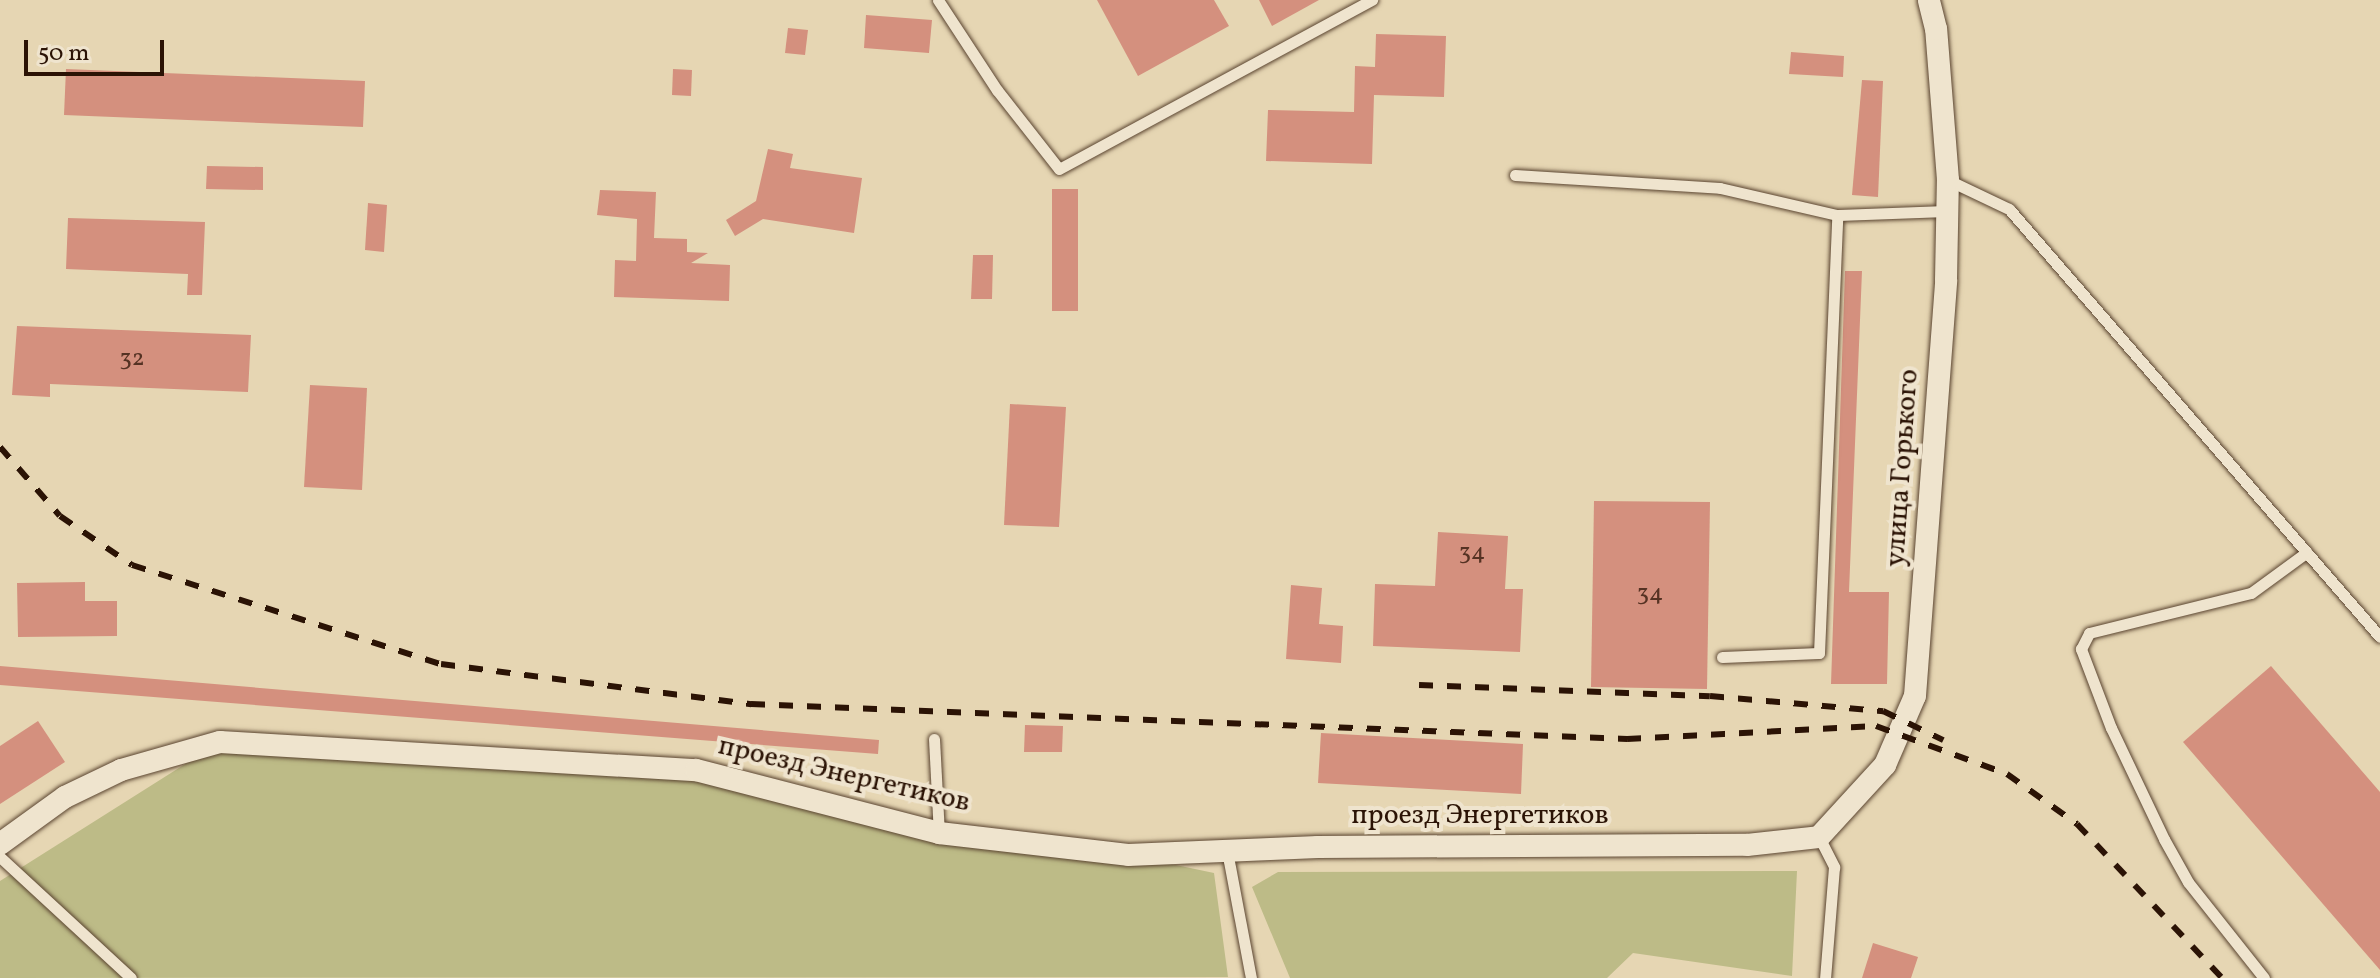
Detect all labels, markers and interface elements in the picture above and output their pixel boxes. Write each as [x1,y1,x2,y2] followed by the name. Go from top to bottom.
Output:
[28,24,168,74] scale bar
[38,37,90,71] text: 50 m
[119,346,145,374] house number: 32
[1879,368,1927,568] street label: улица Горького
[1459,540,1485,568] house number: 34
[1637,581,1663,609] house number: 34
[715,730,973,820] street label: проезд Энергетиков
[1351,799,1609,833] street label: проезд Энергетиков

